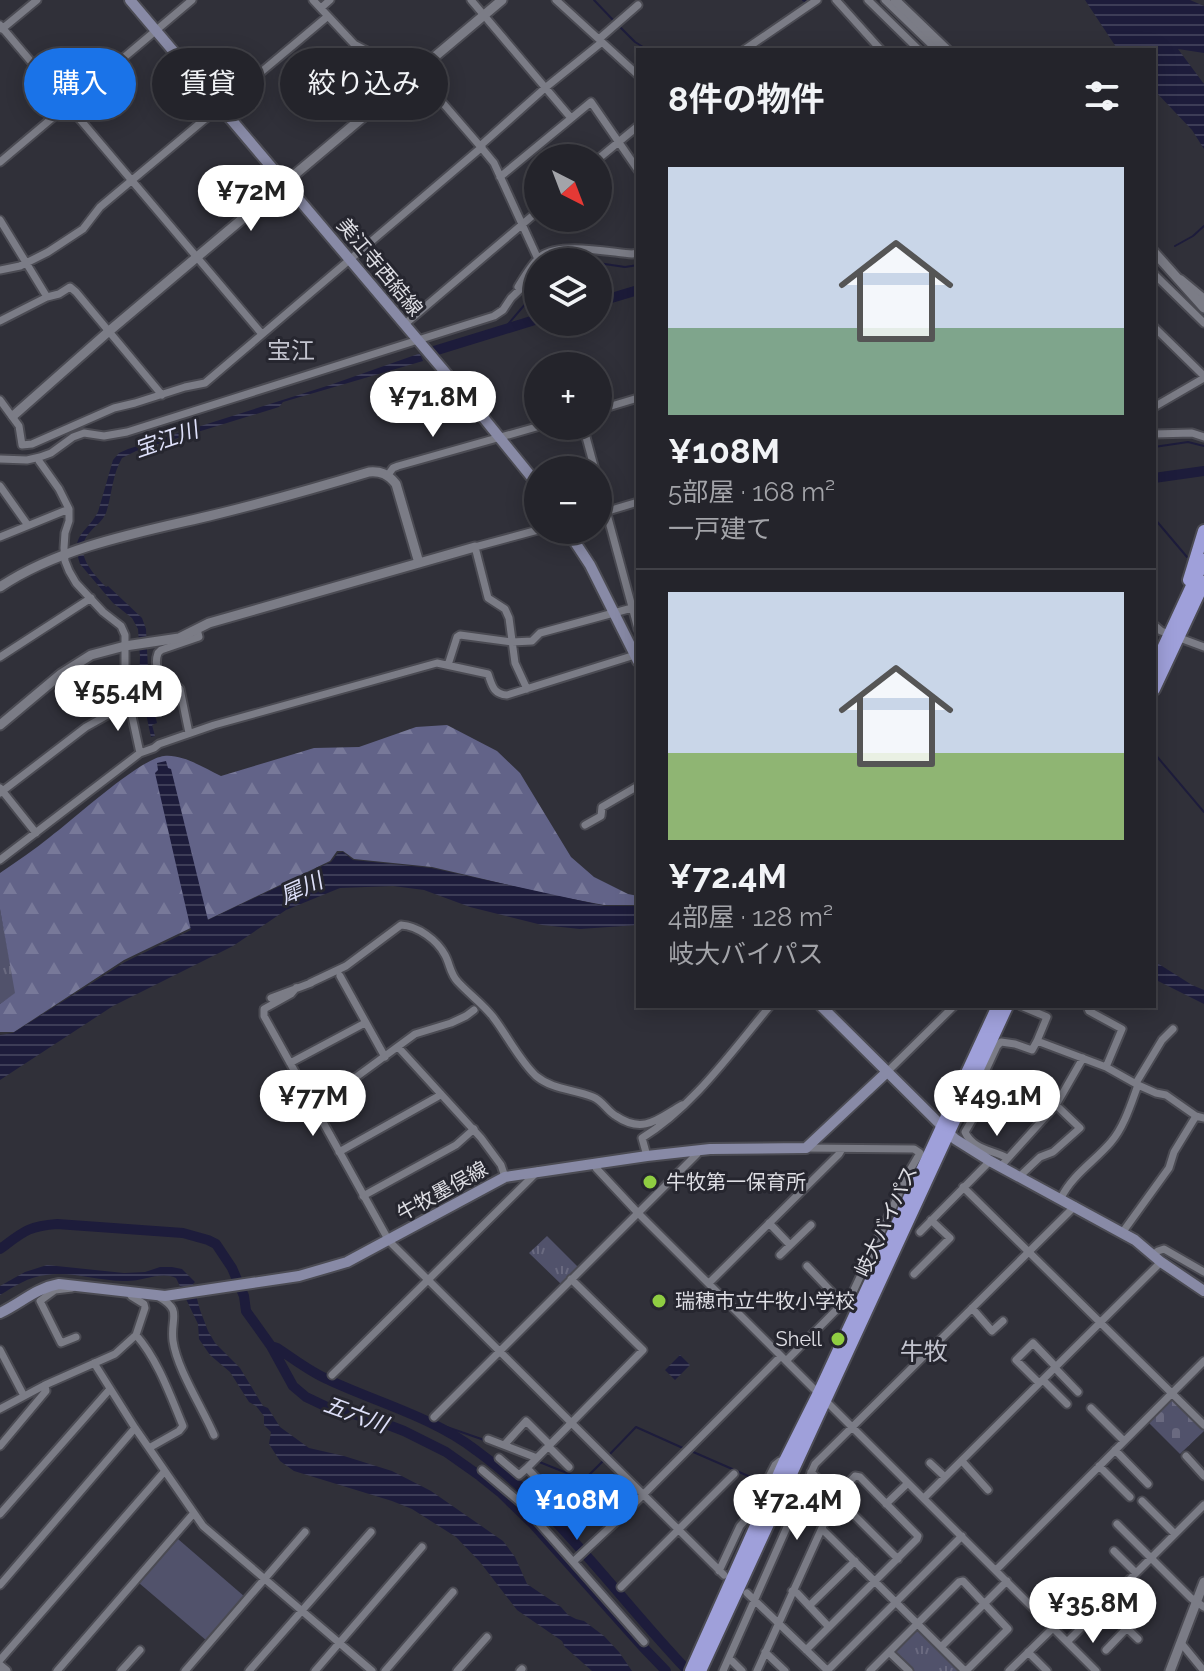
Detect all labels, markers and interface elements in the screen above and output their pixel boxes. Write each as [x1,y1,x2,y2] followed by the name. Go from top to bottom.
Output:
[24,48,136,120] chip: 購入
[152,48,264,120] chip: 賃貸
[280,48,448,120] chip: 絞り込み
[1080,74,1124,118] icon: filters
[668,79,825,119] text: 8件の物件
[524,144,612,232] north arrow
[524,144,612,544] map controls
[204,165,298,233] pin: ¥72M
[216,176,286,206] text: ¥72M
[332,213,428,321] street label: 美江寺西結線
[824,219,968,363] icon: home
[524,248,612,336] button: layers
[267,336,315,365] district label: 宝江
[524,352,612,440] button: +
[368,371,498,439] pin: ¥71.8M
[388,382,478,412] text: ¥71.8M
[131,415,203,462] water label: 宝江川
[668,431,780,471] text: ¥108M
[524,456,612,544] button: −
[668,477,835,507] text: 5部屋 · 168 m²
[668,514,772,544] text: 一戸建て
[824,644,968,788] icon: home
[53,665,183,733] pin: ¥55.4M
[73,676,163,706] text: ¥55.4M
[668,856,787,896] text: ¥72.4M
[276,866,328,909] water label: 犀川
[668,902,833,932] text: 4部屋 · 128 m²
[668,939,823,969] text: 岐大バイパス
[266,1070,360,1138] pin: ¥77M
[932,1070,1062,1138] pin: ¥49.1M
[278,1081,348,1111] text: ¥77M
[952,1081,1042,1111] text: ¥49.1M
[392,1156,492,1226] street label: 牛牧墨俣線
[850,1162,922,1280] street label: 岐大バイパス
[666,1170,806,1194] place label: 牛牧第一保育所
[641,1173,659,1191] marker: 牛牧第一保育所
[675,1289,855,1313] place label: 瑞穂市立牛牧小学校
[650,1292,668,1310] marker: 瑞穂市立牛牧小学校
[776,1327,823,1351] place label: Shell
[829,1330,847,1348] marker: Shell
[900,1337,948,1366] district label: 牛牧
[321,1390,393,1438] water label: 五六川
[521,1474,633,1542] pin: ¥108M
[732,1474,862,1542] pin: ¥72.4M
[534,1485,620,1515] text: ¥108M
[752,1485,842,1515] text: ¥72.4M
[1028,1577,1158,1645] pin: ¥35.8M
[1047,1588,1139,1618] text: ¥35.8M

